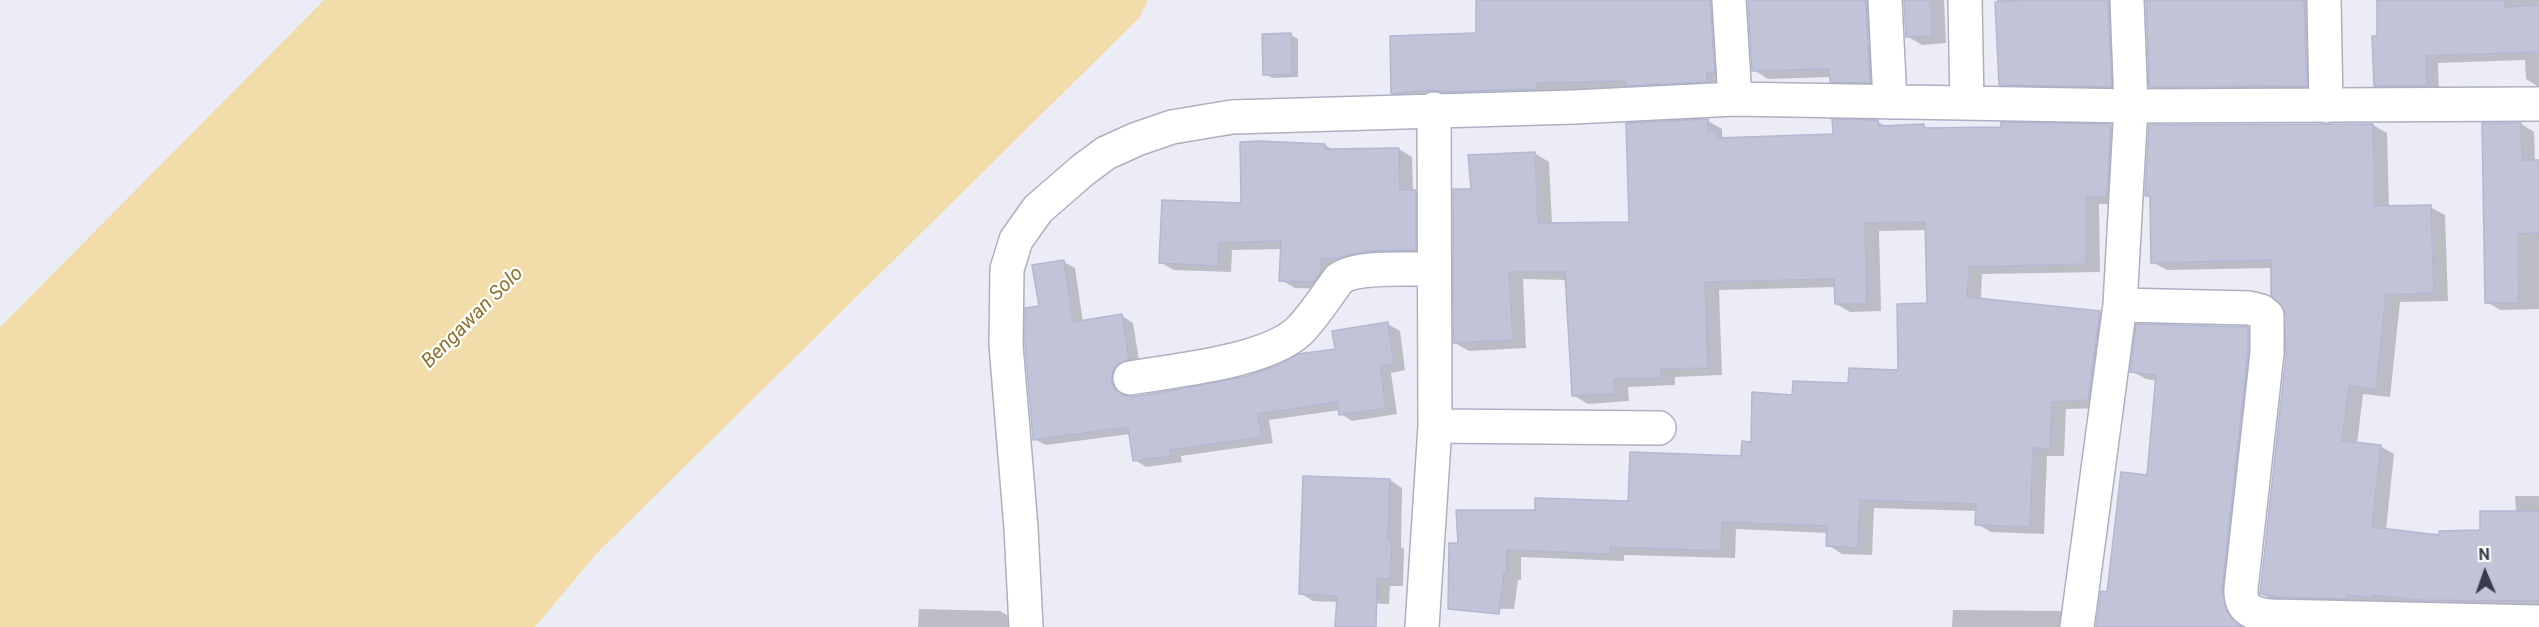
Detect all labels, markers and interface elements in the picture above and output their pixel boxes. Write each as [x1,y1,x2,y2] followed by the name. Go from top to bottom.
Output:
[417,262,529,374] water label: Bengawan Solo
[2455,543,2515,603] north arrow
[2478,545,2490,564] text: N

